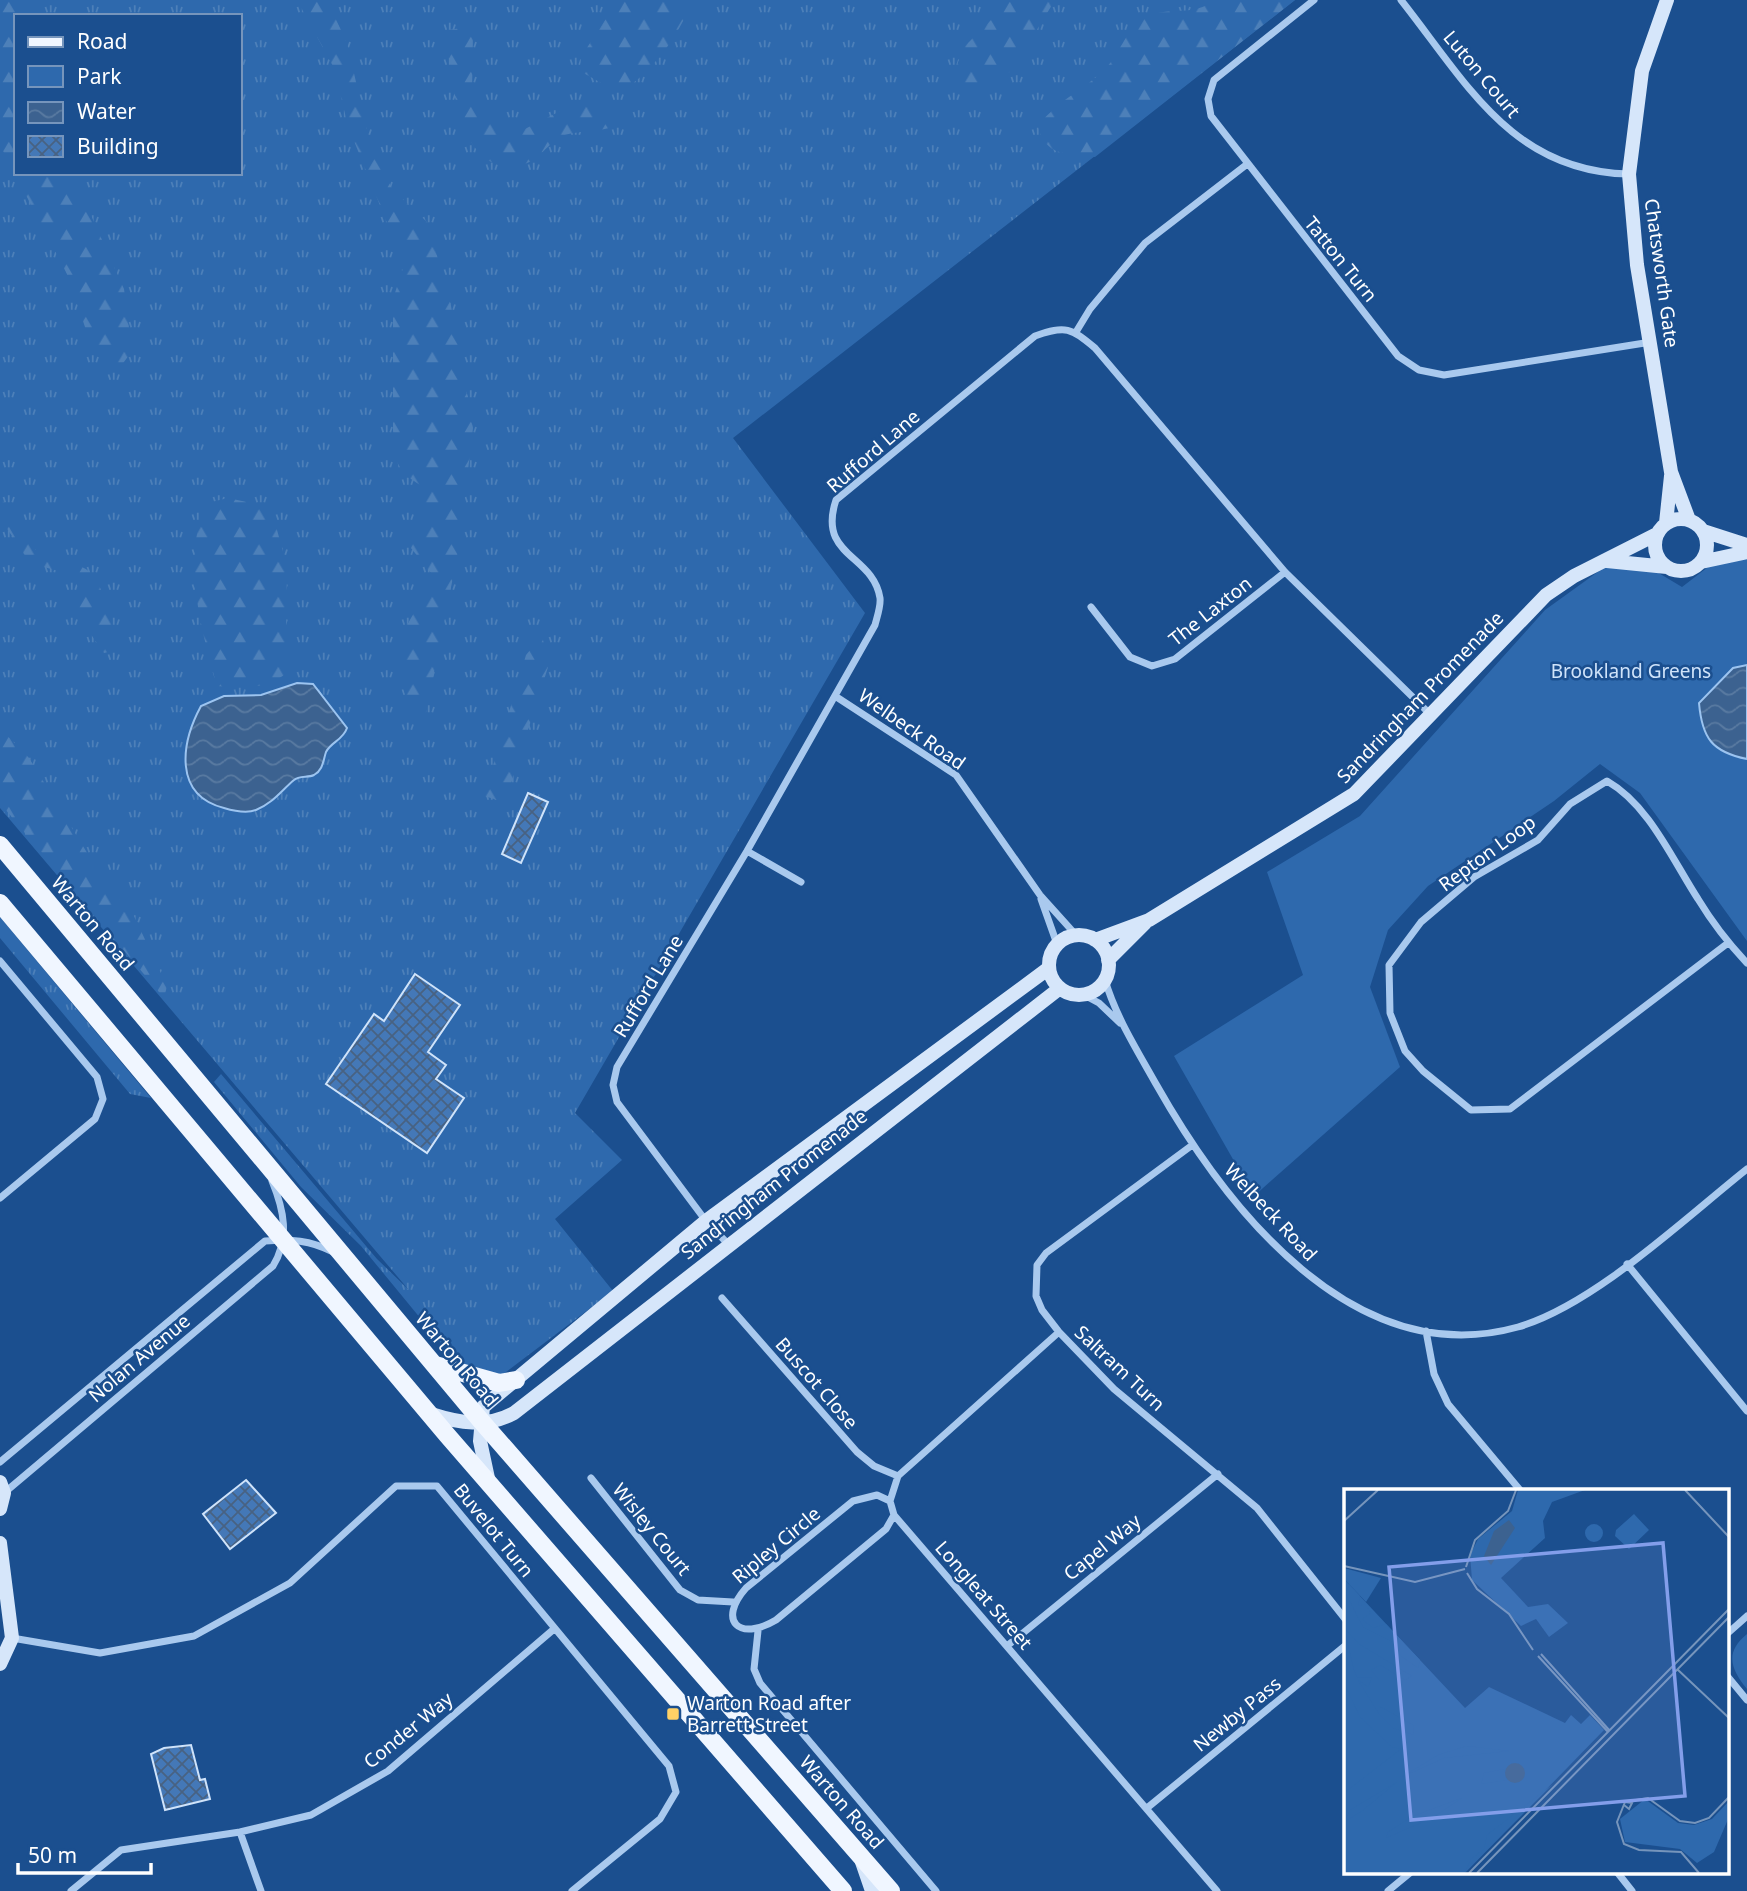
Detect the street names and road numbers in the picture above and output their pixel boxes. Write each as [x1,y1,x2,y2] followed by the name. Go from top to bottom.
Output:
[1438,25,1526,123] street label: Luton Court
[1639,197,1685,349] street label: Chatsworth Gate
[1299,211,1383,307] street label: Tatton Turn
[821,403,925,499] street label: Rufford Lane
[1163,570,1257,652] street label: The Laxton
[1331,605,1509,789] street label: Sandringham Promenade
[853,682,971,776] street label: Welbeck Road
[1433,809,1541,897] street label: Repton Loop
[46,870,140,976] street label: Warton Road
[607,930,689,1042] street label: Rufford Lane
[676,1103,872,1265] street label: Sandringham Promenade
[1219,1157,1323,1267] street label: Welbeck Road
[410,1306,504,1412] street label: Warton Road
[83,1308,195,1408] street label: Nolan Avenue
[1069,1319,1171,1417] street label: Saltram Turn
[770,1332,864,1434] street label: Buscot Close
[607,1477,697,1581] street label: Wisley Court
[448,1478,540,1582] street label: Buvelot Turn
[727,1501,825,1589] street label: Ripley Circle
[1058,1508,1146,1586] street label: Capel Way
[930,1535,1039,1655] street label: Longleat Street
[1188,1671,1286,1757] street label: Newby Pass
[358,1686,458,1774] street label: Conder Way
[794,1750,890,1854] street label: Warton Road

